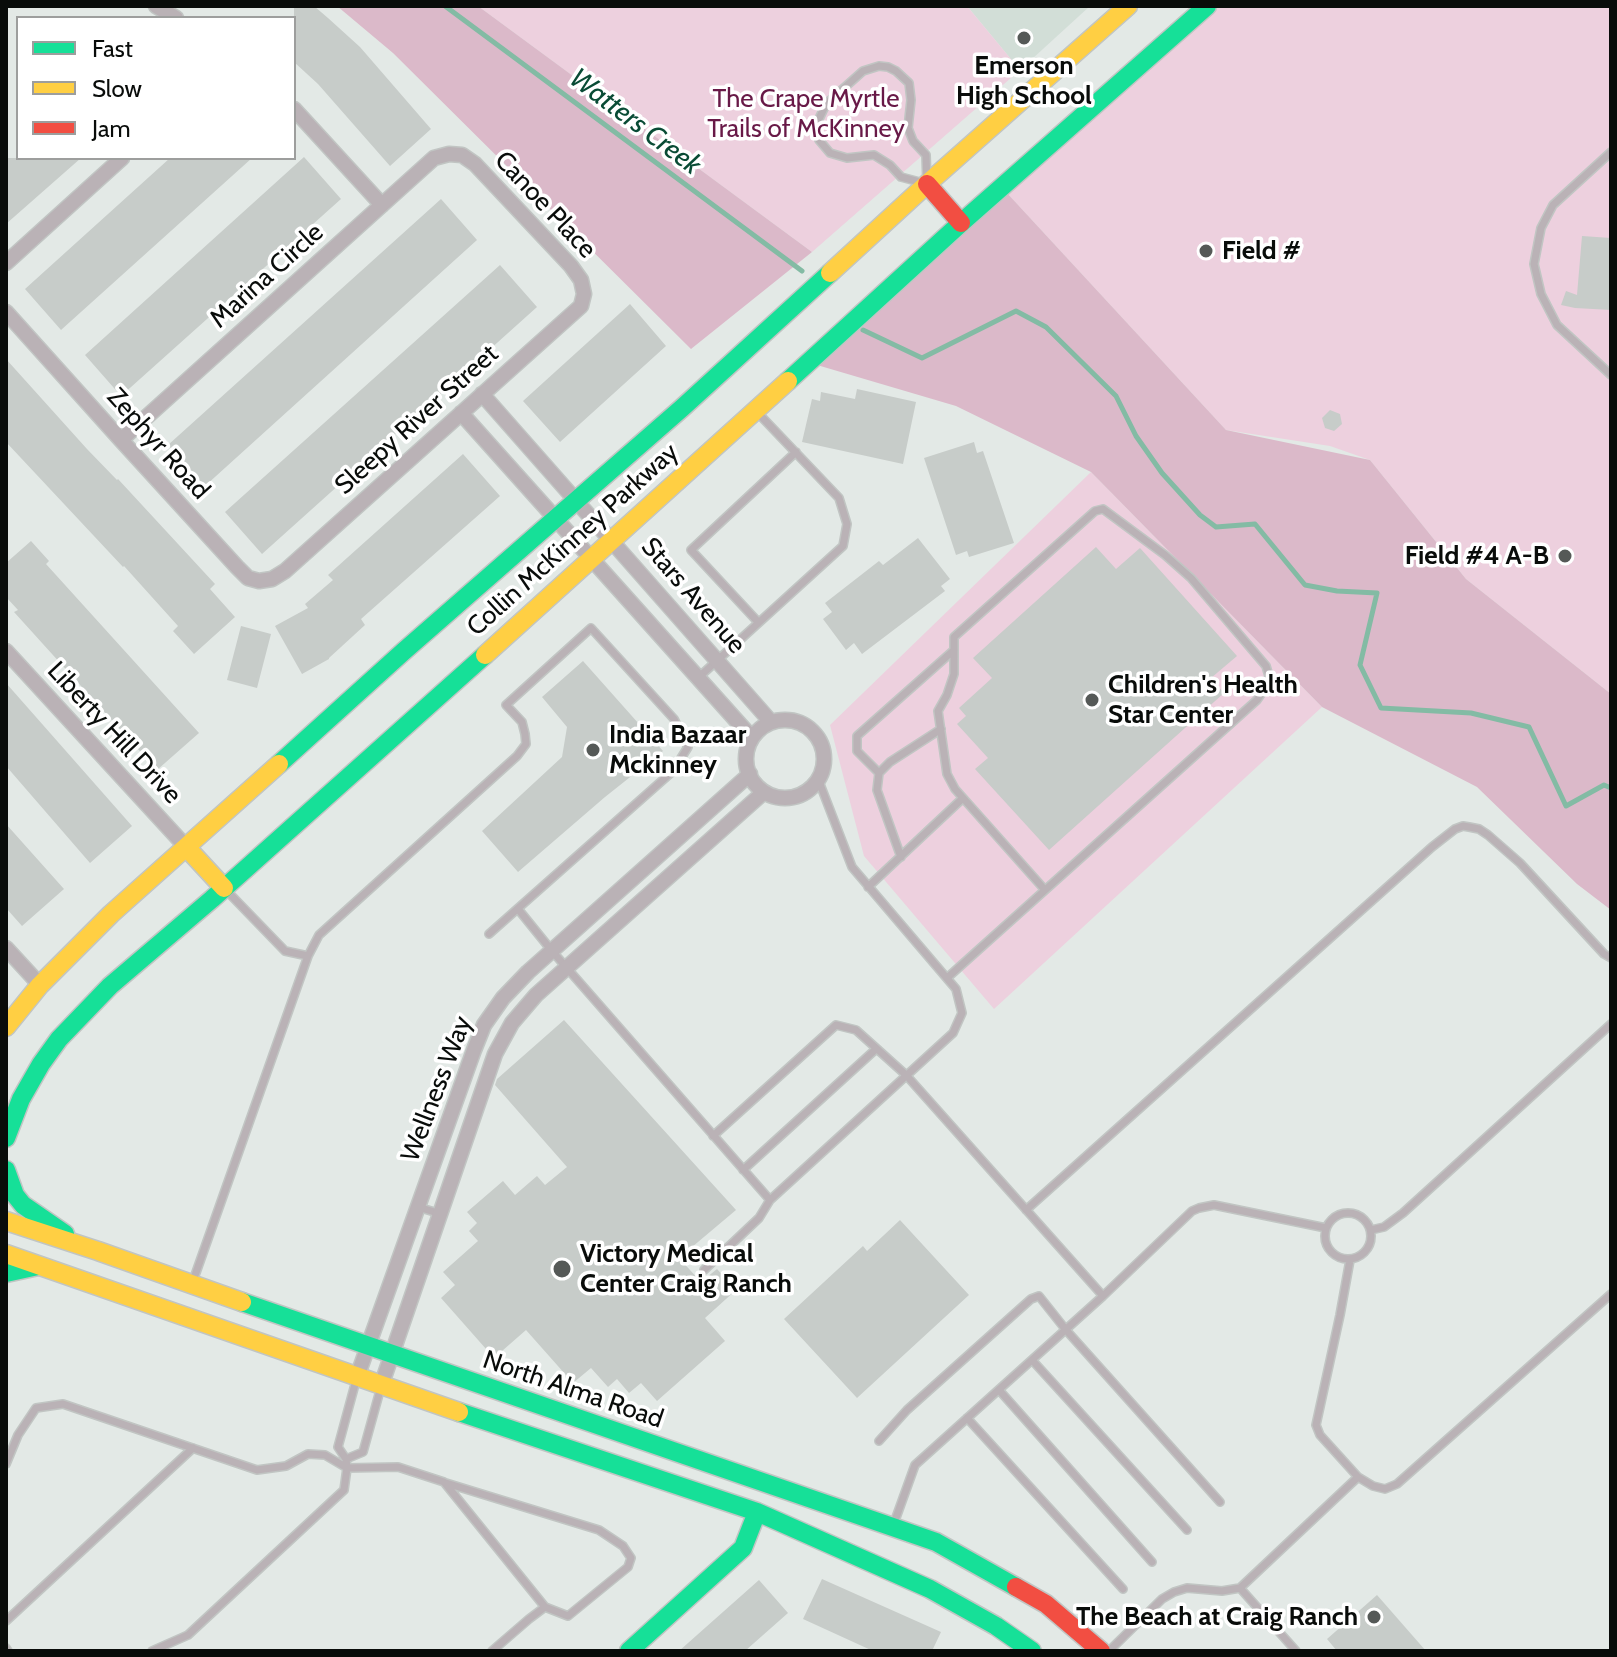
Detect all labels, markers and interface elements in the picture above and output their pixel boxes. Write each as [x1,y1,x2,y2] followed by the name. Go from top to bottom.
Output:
[16,16,296,160] legend
[1015,29,1033,47] marker: Emerson High School
[92,34,133,63] text: Fast
[956,50,1092,112] place label: Emerson High School
[563,62,707,182] water label: Watters Creek
[92,74,142,103] text: Slow
[707,83,905,144] park label: The Crape Myrtle Trails of McKinney
[92,114,130,143] text: Jam
[488,145,602,265] street label: Canoe Place
[204,217,330,335] street label: Marina Circle
[1222,235,1301,267] place label: Field #
[1197,242,1215,260] marker: Field #
[329,339,505,501] street label: Sleepy River Street
[100,382,216,506] street label: Zephyr Road
[461,437,685,643] street label: Collin McKinney Parkway
[634,532,752,660] street label: Stars Avenue
[1405,540,1549,572] place label: Field #4 A-B
[1556,547,1574,565] marker: Field #4 A-B
[40,656,188,810] street label: Liberty Hill Drive
[1108,669,1298,730] place label: Children's Health Star Center
[1083,691,1101,709] marker: Children's Health Star Center
[609,719,746,780] place label: India Bazaar Mckinney
[584,741,602,759] marker: India Bazaar Mckinney
[395,1012,479,1166] street label: Wellness Way
[580,1238,792,1300] place label: Victory Medical Center Craig Ranch
[551,1258,573,1280] marker: Victory Medical Center Craig Ranch
[479,1345,667,1435] street label: North Alma Road
[1076,1601,1358,1633] place label: The Beach at Craig Ranch
[1365,1608,1383,1626] marker: The Beach at Craig Ranch

